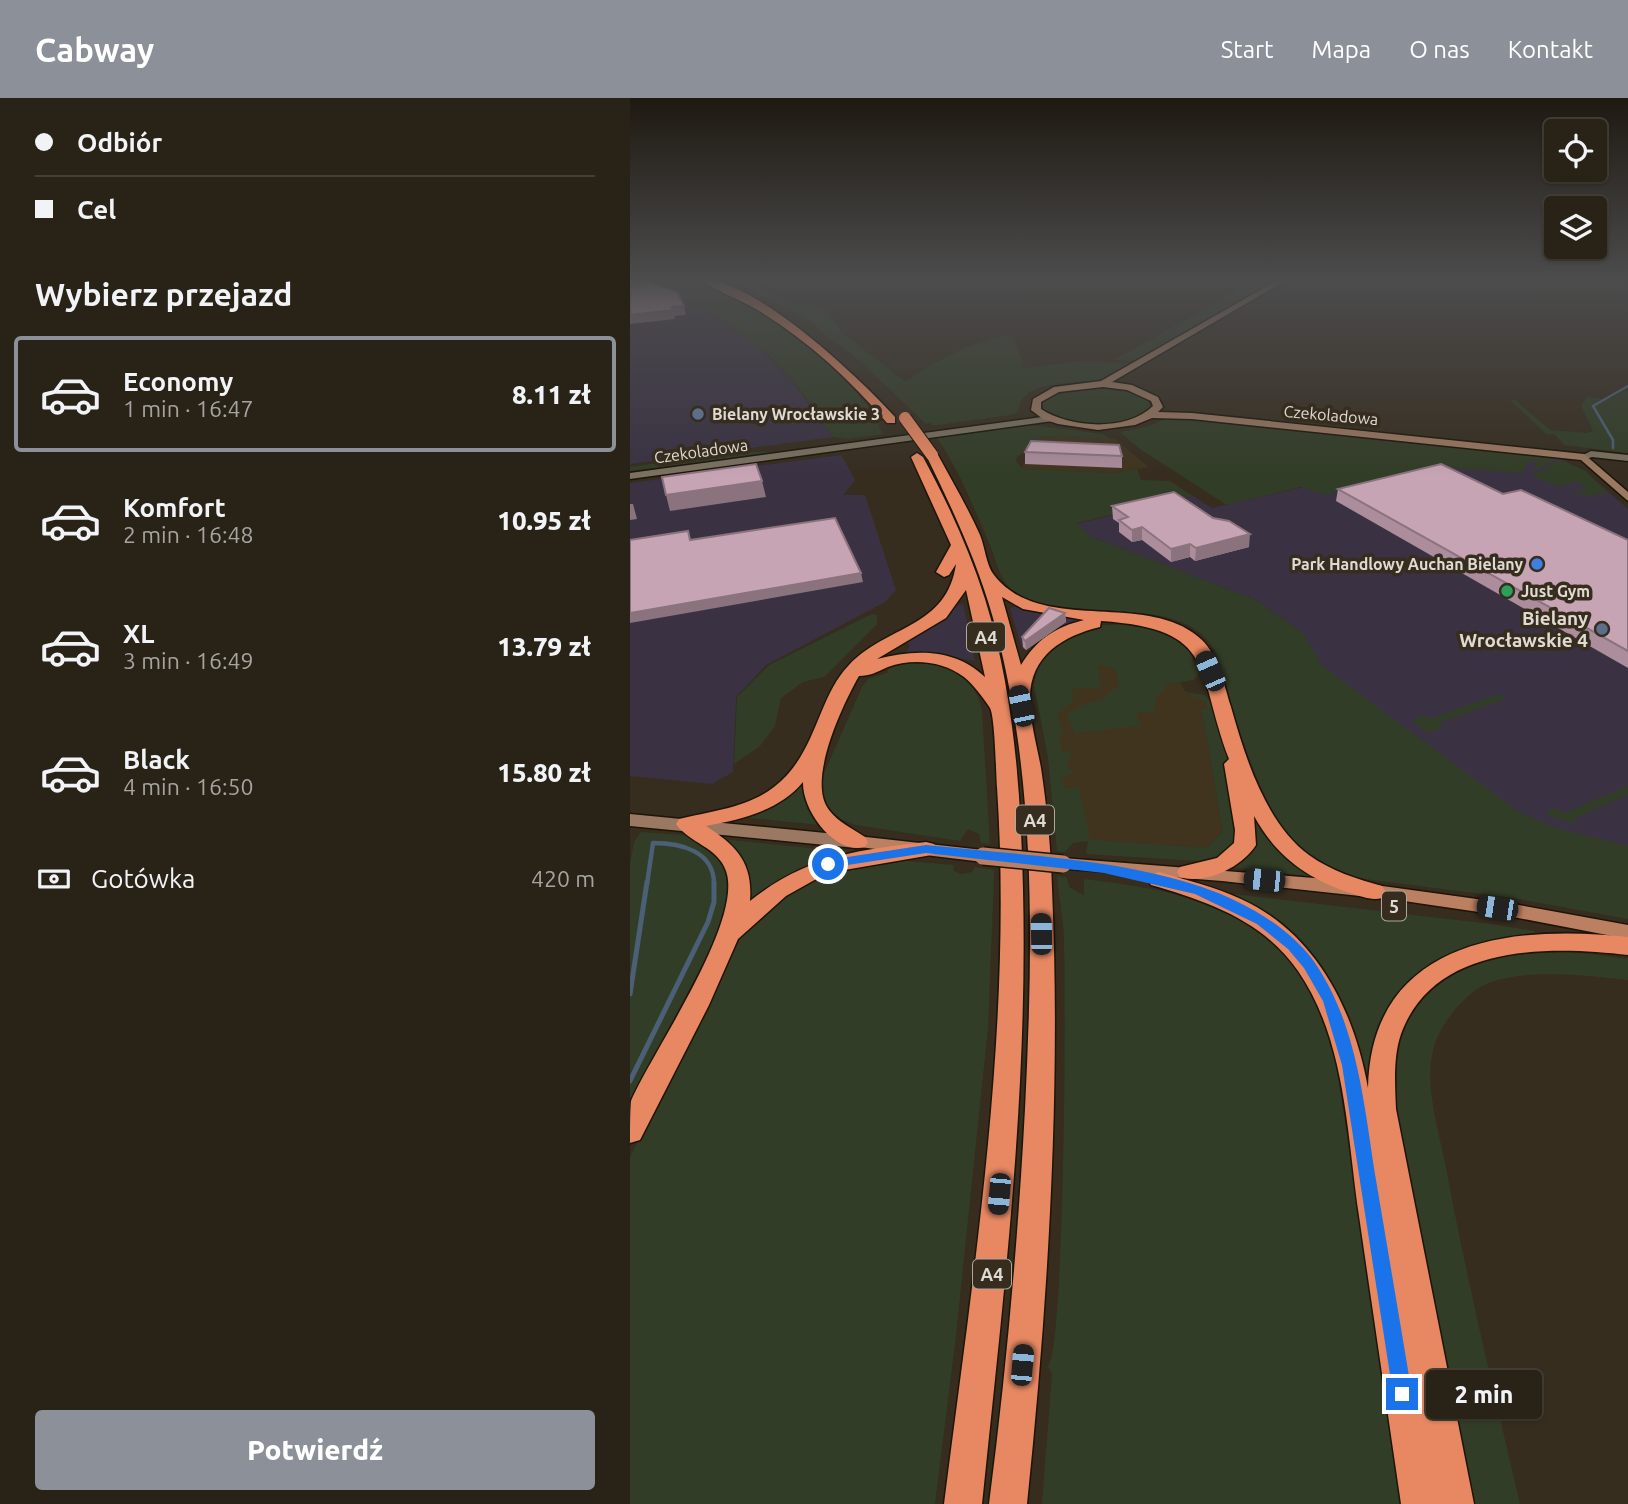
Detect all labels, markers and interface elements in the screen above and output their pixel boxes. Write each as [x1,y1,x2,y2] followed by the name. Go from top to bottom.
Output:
[35,31,154,68] text: Cabway
[1221,36,1274,63] text: Start
[1312,36,1371,63] text: Mapa
[1409,36,1470,63] text: O nas
[1508,36,1593,63] text: Kontakt
[1544,119,1607,259] map controls
[1544,119,1607,182] button: locate
[77,128,162,157] text: Odbiór
[77,195,116,224] text: Cel
[1544,196,1607,259] button: layers
[35,276,293,312] text: Wybierz przejazd
[39,363,102,426] icon: car
[123,367,233,396] text: Economy
[512,380,591,409] text: 8.11 zł
[123,396,254,421] text: 1 min · 16:47
[1283,402,1379,428] street label: Czekoladowa
[712,405,880,423] place label: Bielany Wrocławskie 3
[690,406,706,422] marker: Bielany Wrocławskie 3
[653,435,749,467] street label: Czekoladowa
[39,489,102,552] icon: car
[123,493,226,522] text: Komfort
[497,506,591,535] text: 10.95 zł
[123,522,254,547] text: 2 min · 16:48
[1291,555,1523,573] place label: Park Handlowy Auchan Bielany
[1529,556,1545,572] marker: Park Handlowy Auchan Bielany
[1521,582,1590,600] place label: Just Gym
[1499,583,1515,599] marker: Just Gym
[1459,607,1588,651] place label: Bielany Wrocławskie 4
[39,615,102,678] icon: car
[123,619,154,648] text: XL
[1594,621,1610,637] marker: Bielany Wrocławskie 4
[967,622,1005,652] road number: A4
[497,632,591,661] text: 13.79 zł
[123,648,254,673] text: 3 min · 16:49
[1192,648,1229,694] car
[1007,683,1036,729] car
[39,741,102,804] icon: car
[123,745,190,774] text: Black
[497,758,591,787] text: 15.80 zł
[123,774,254,799] text: 4 min · 16:50
[1016,806,1054,834] road number: А4
[812,848,844,880] route start
[35,860,73,898] icon: cash
[91,864,195,893] text: Gotówka
[531,866,595,891] text: 420 m
[1243,867,1286,893] car
[1382,892,1406,920] road number: 5
[1475,894,1520,922] car
[1031,913,1052,955] car
[987,1172,1012,1216] car
[973,1260,1011,1288] road number: A4
[1010,1343,1035,1387] car
[1426,1370,1542,1418] callout: 2 min
[1386,1378,1418,1410] route end
[1455,1382,1513,1407] text: 2 min
[35,1410,595,1490] button: Potwierdź

